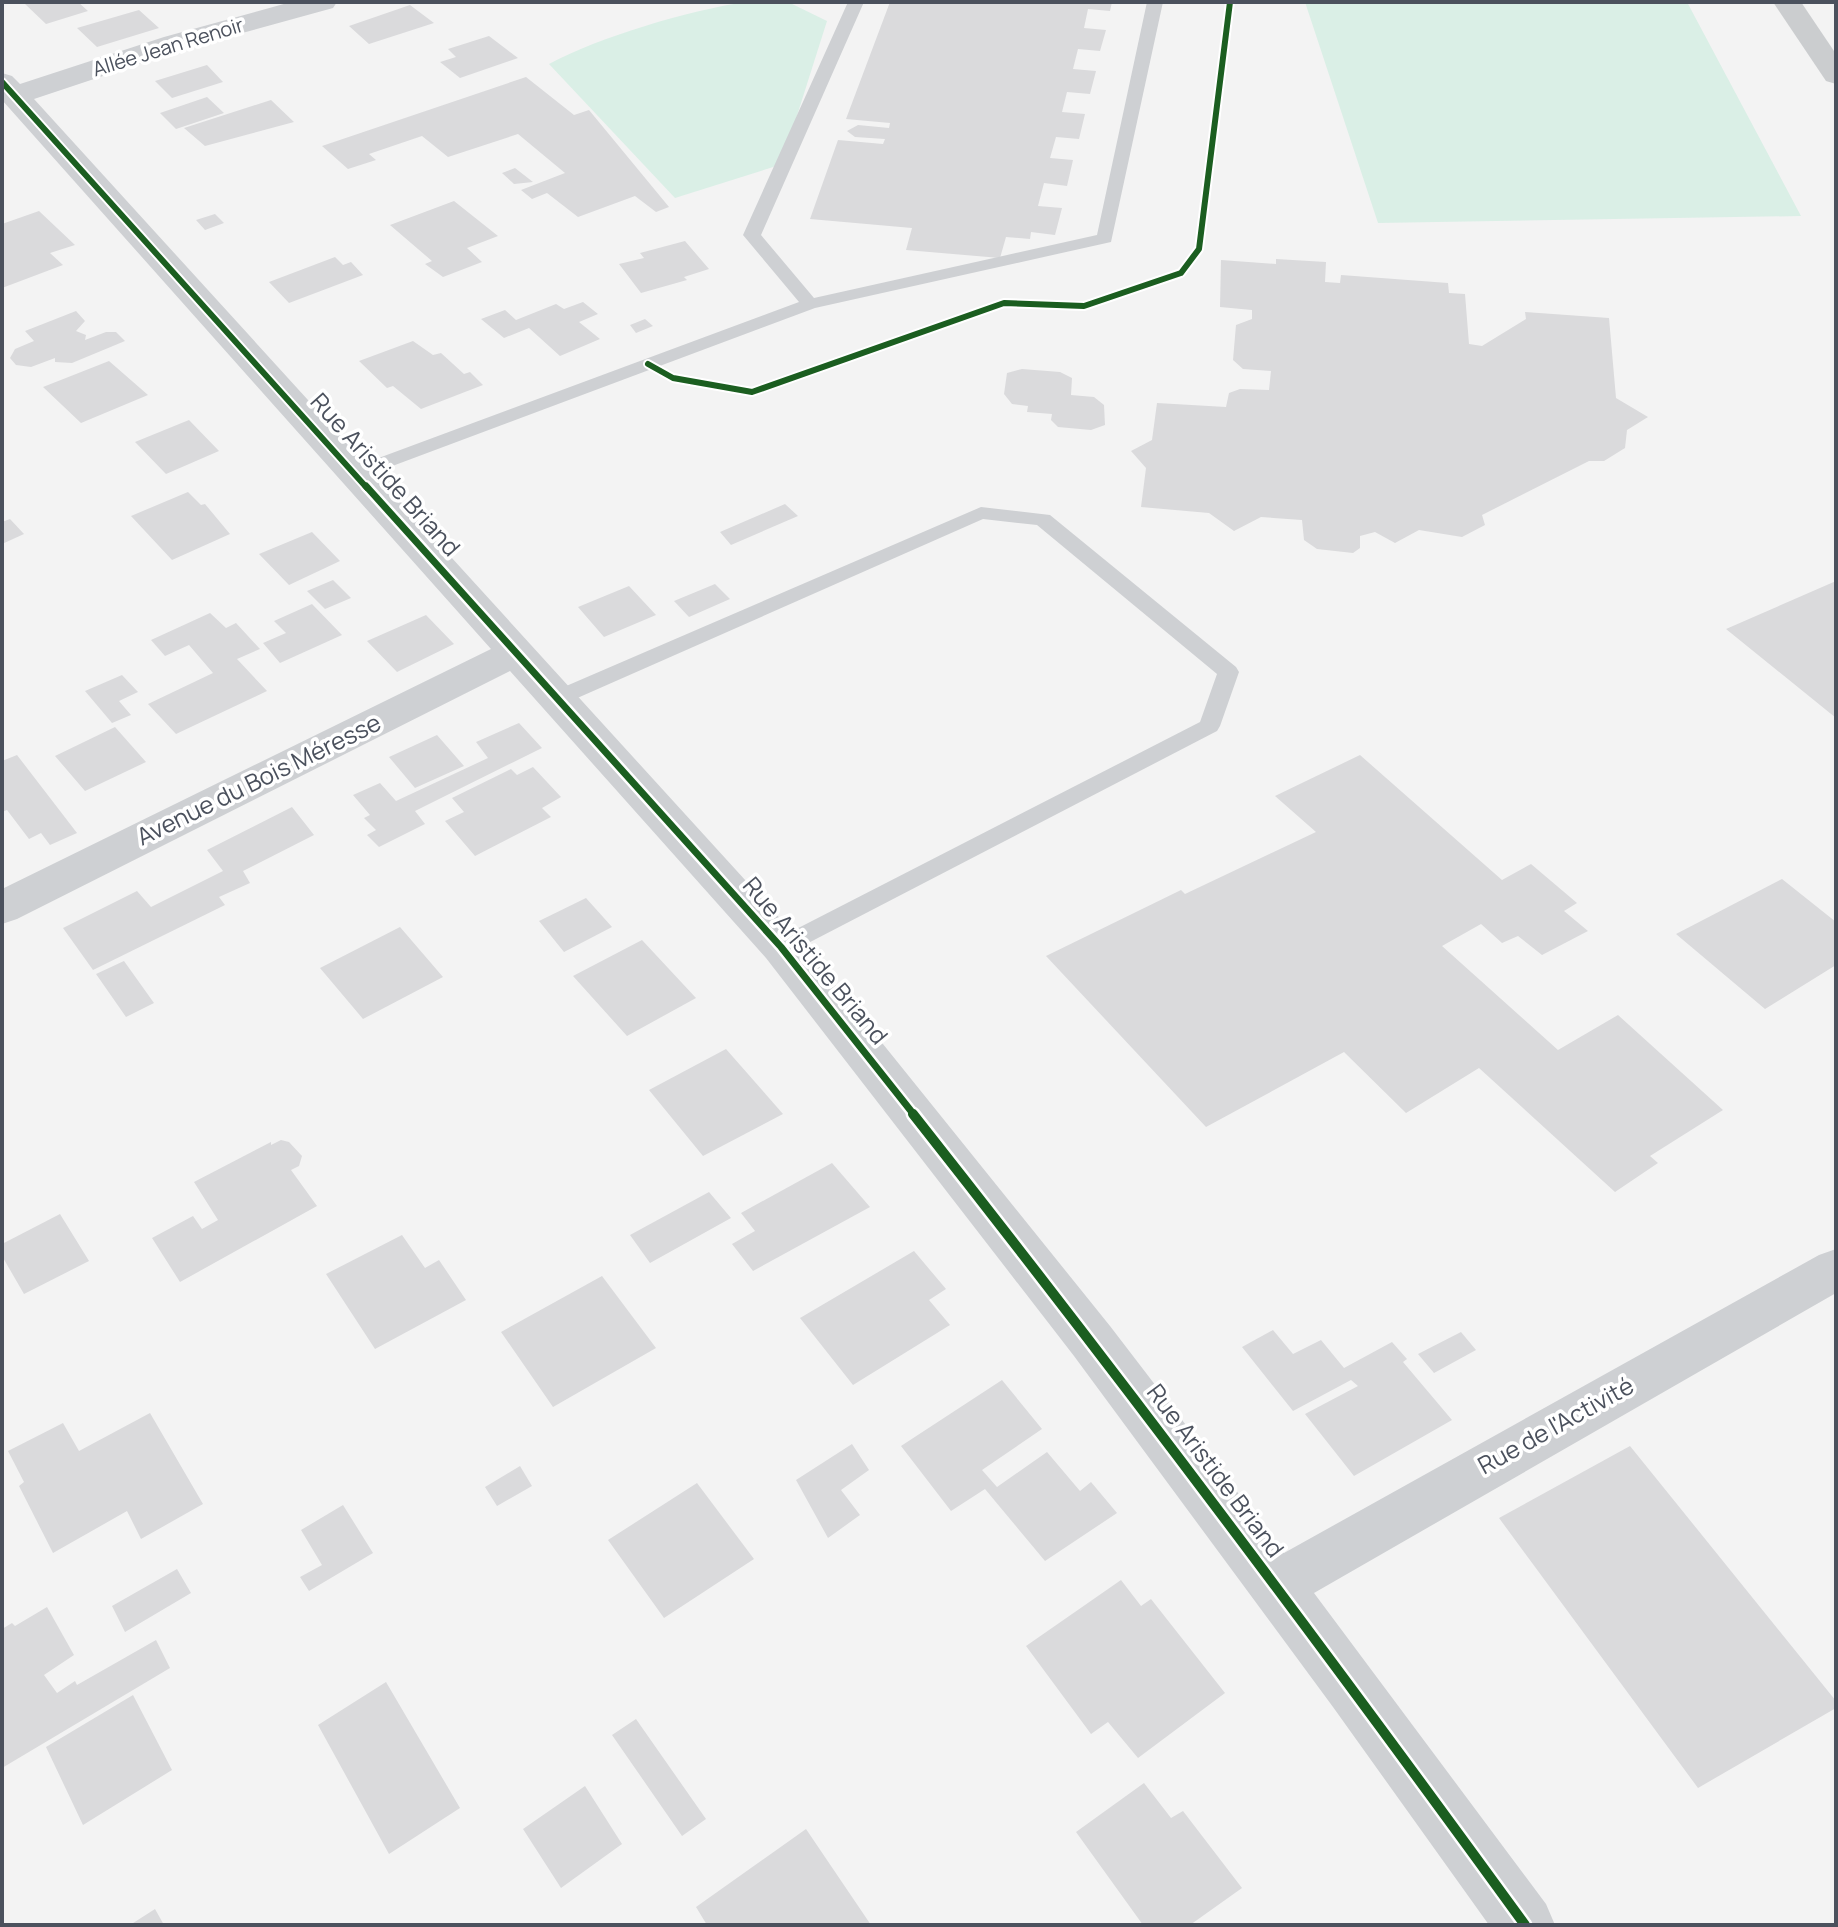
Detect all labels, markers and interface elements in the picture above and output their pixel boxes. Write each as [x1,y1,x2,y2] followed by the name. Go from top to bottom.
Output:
[89,11,247,82] street label: Allée Jean Renoir
[304,385,468,563] street label: Rue Aristide Briand
[131,705,386,852] street label: Avenue du Bois Méresse
[736,869,896,1051] street label: Rue Aristide Briand
[1471,1368,1639,1481] street label: Rue de l'Activité
[1140,1377,1292,1564] street label: Rue Aristide Briand

